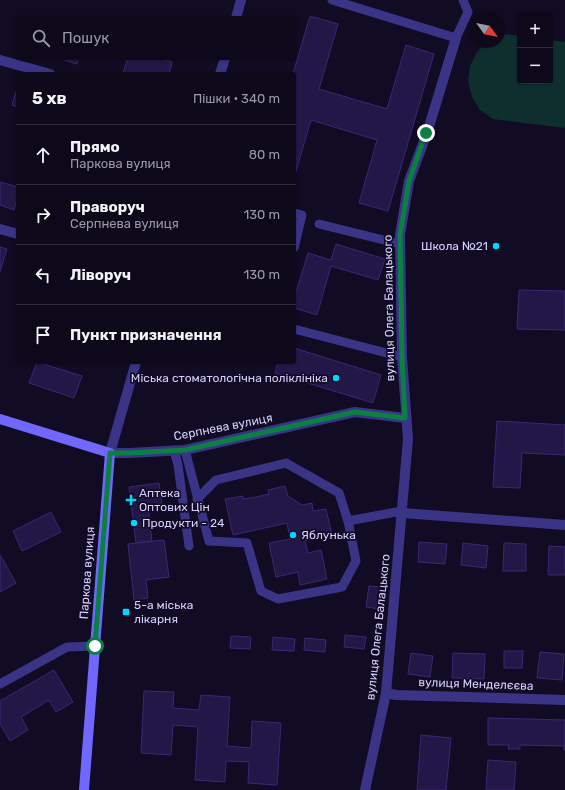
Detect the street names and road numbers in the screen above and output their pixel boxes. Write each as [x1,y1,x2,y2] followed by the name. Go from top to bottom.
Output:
[381,234,397,381] street label: вулиця Олега Балацького
[172,411,274,443] street label: Серпнева вулиця
[77,526,97,620] street label: Паркова вулиця
[363,553,393,701] street label: вулиця Олега Балацького
[418,675,534,693] street label: вулиця Менделєєва

